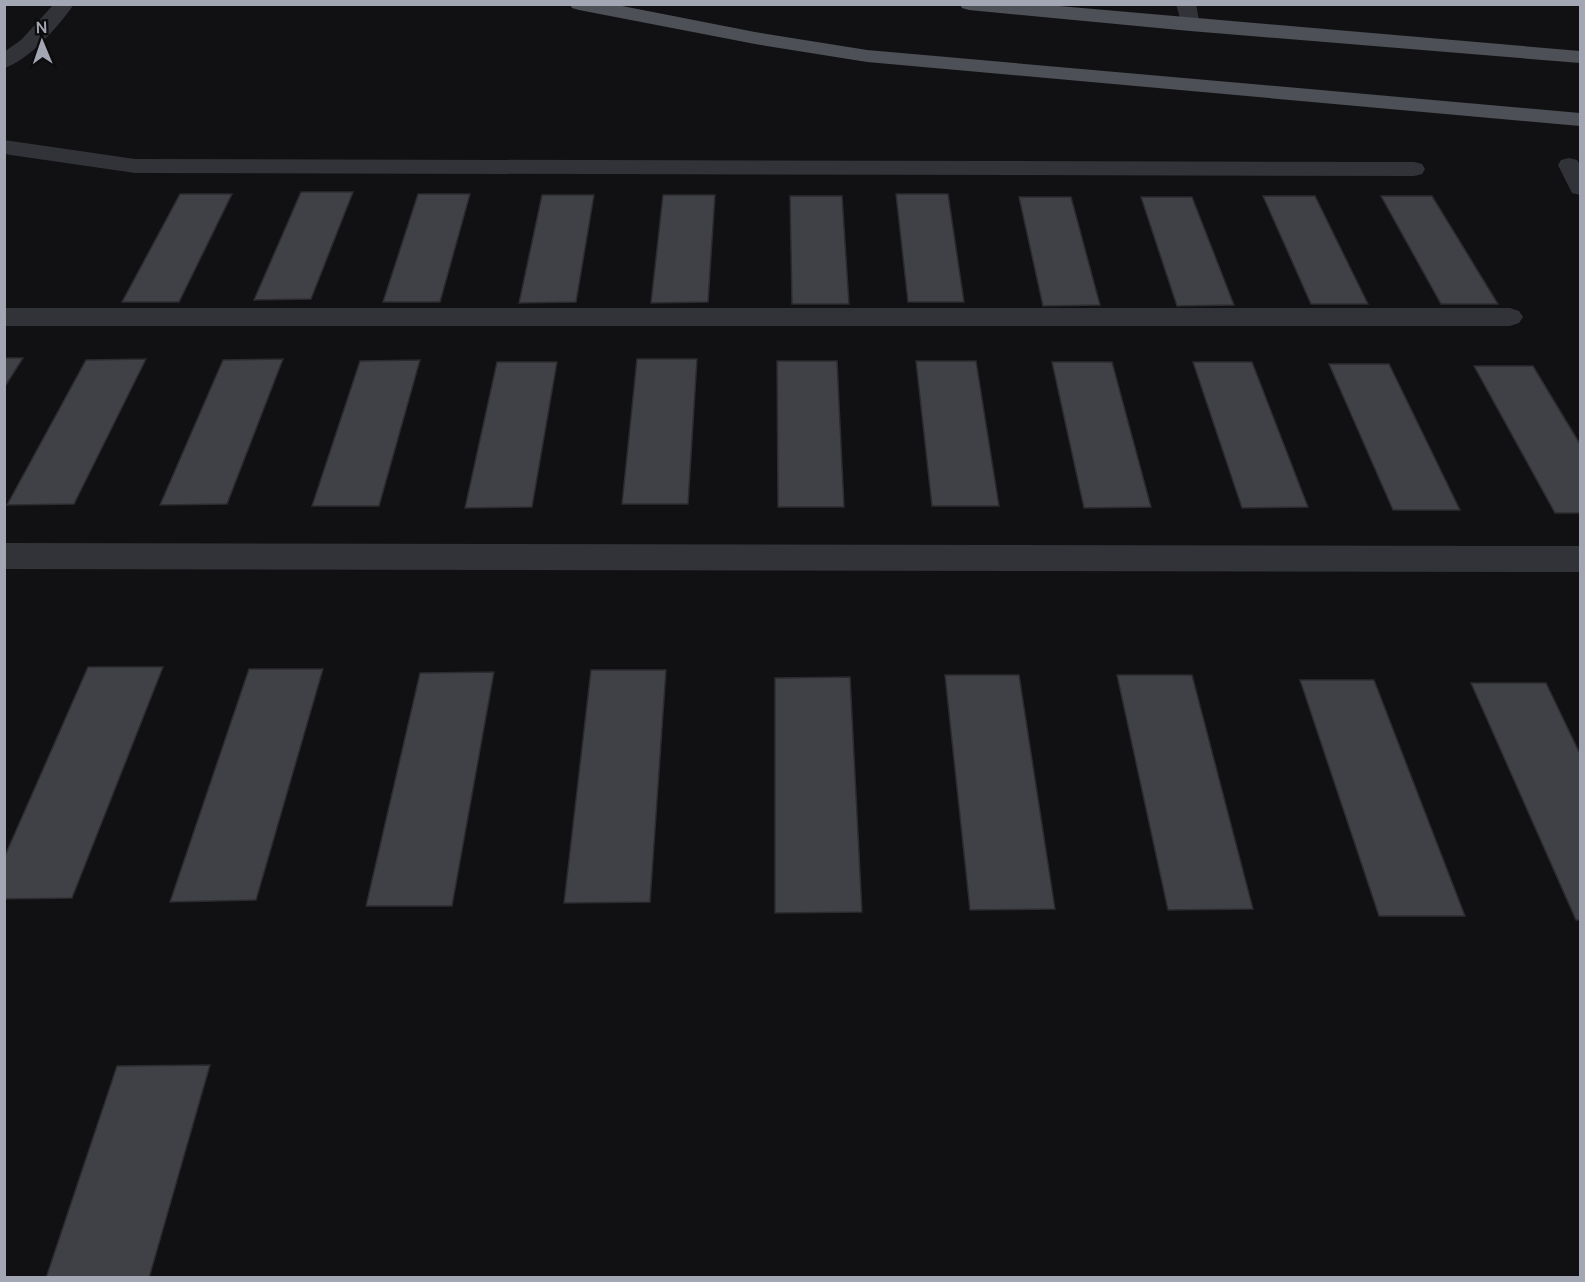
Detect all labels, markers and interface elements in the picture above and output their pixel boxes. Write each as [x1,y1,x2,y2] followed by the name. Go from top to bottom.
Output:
[12,12,72,72] north arrow
[35,16,48,38] text: N

